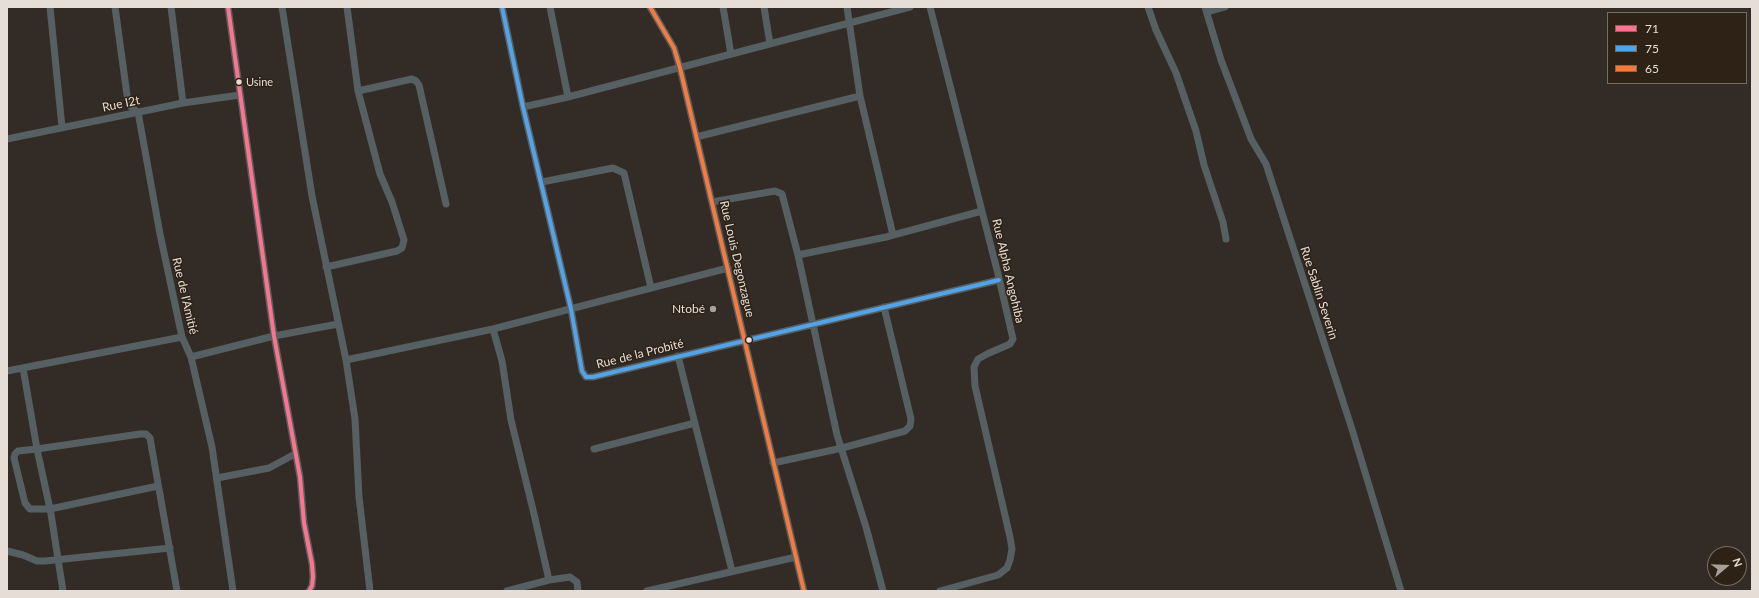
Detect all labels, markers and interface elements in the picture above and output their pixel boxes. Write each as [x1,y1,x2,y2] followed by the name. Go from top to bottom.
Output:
[1607,12,1747,84] legend
[1645,21,1659,36] text: 71
[1645,41,1659,56] text: 75
[1645,61,1659,76] text: 65
[246,75,273,89] place label: Usine
[234,77,244,87] marker: Usine
[101,93,141,115] street label: Rue I2t
[717,199,757,319] street label: Rue Louis Degonzague
[989,217,1027,325] street label: Rue Alpha Angohiba
[1297,245,1341,341] street label: Rue Sablin Severin
[169,256,201,336] street label: Rue de l'Amitié
[672,302,705,316] place label: Ntobé
[708,304,718,314] marker: Ntobé
[744,335,754,345] unlabelled marker
[595,336,685,372] street label: Rue de la Probité
[1707,546,1747,586] north arrow
[1730,556,1745,568] text: N

